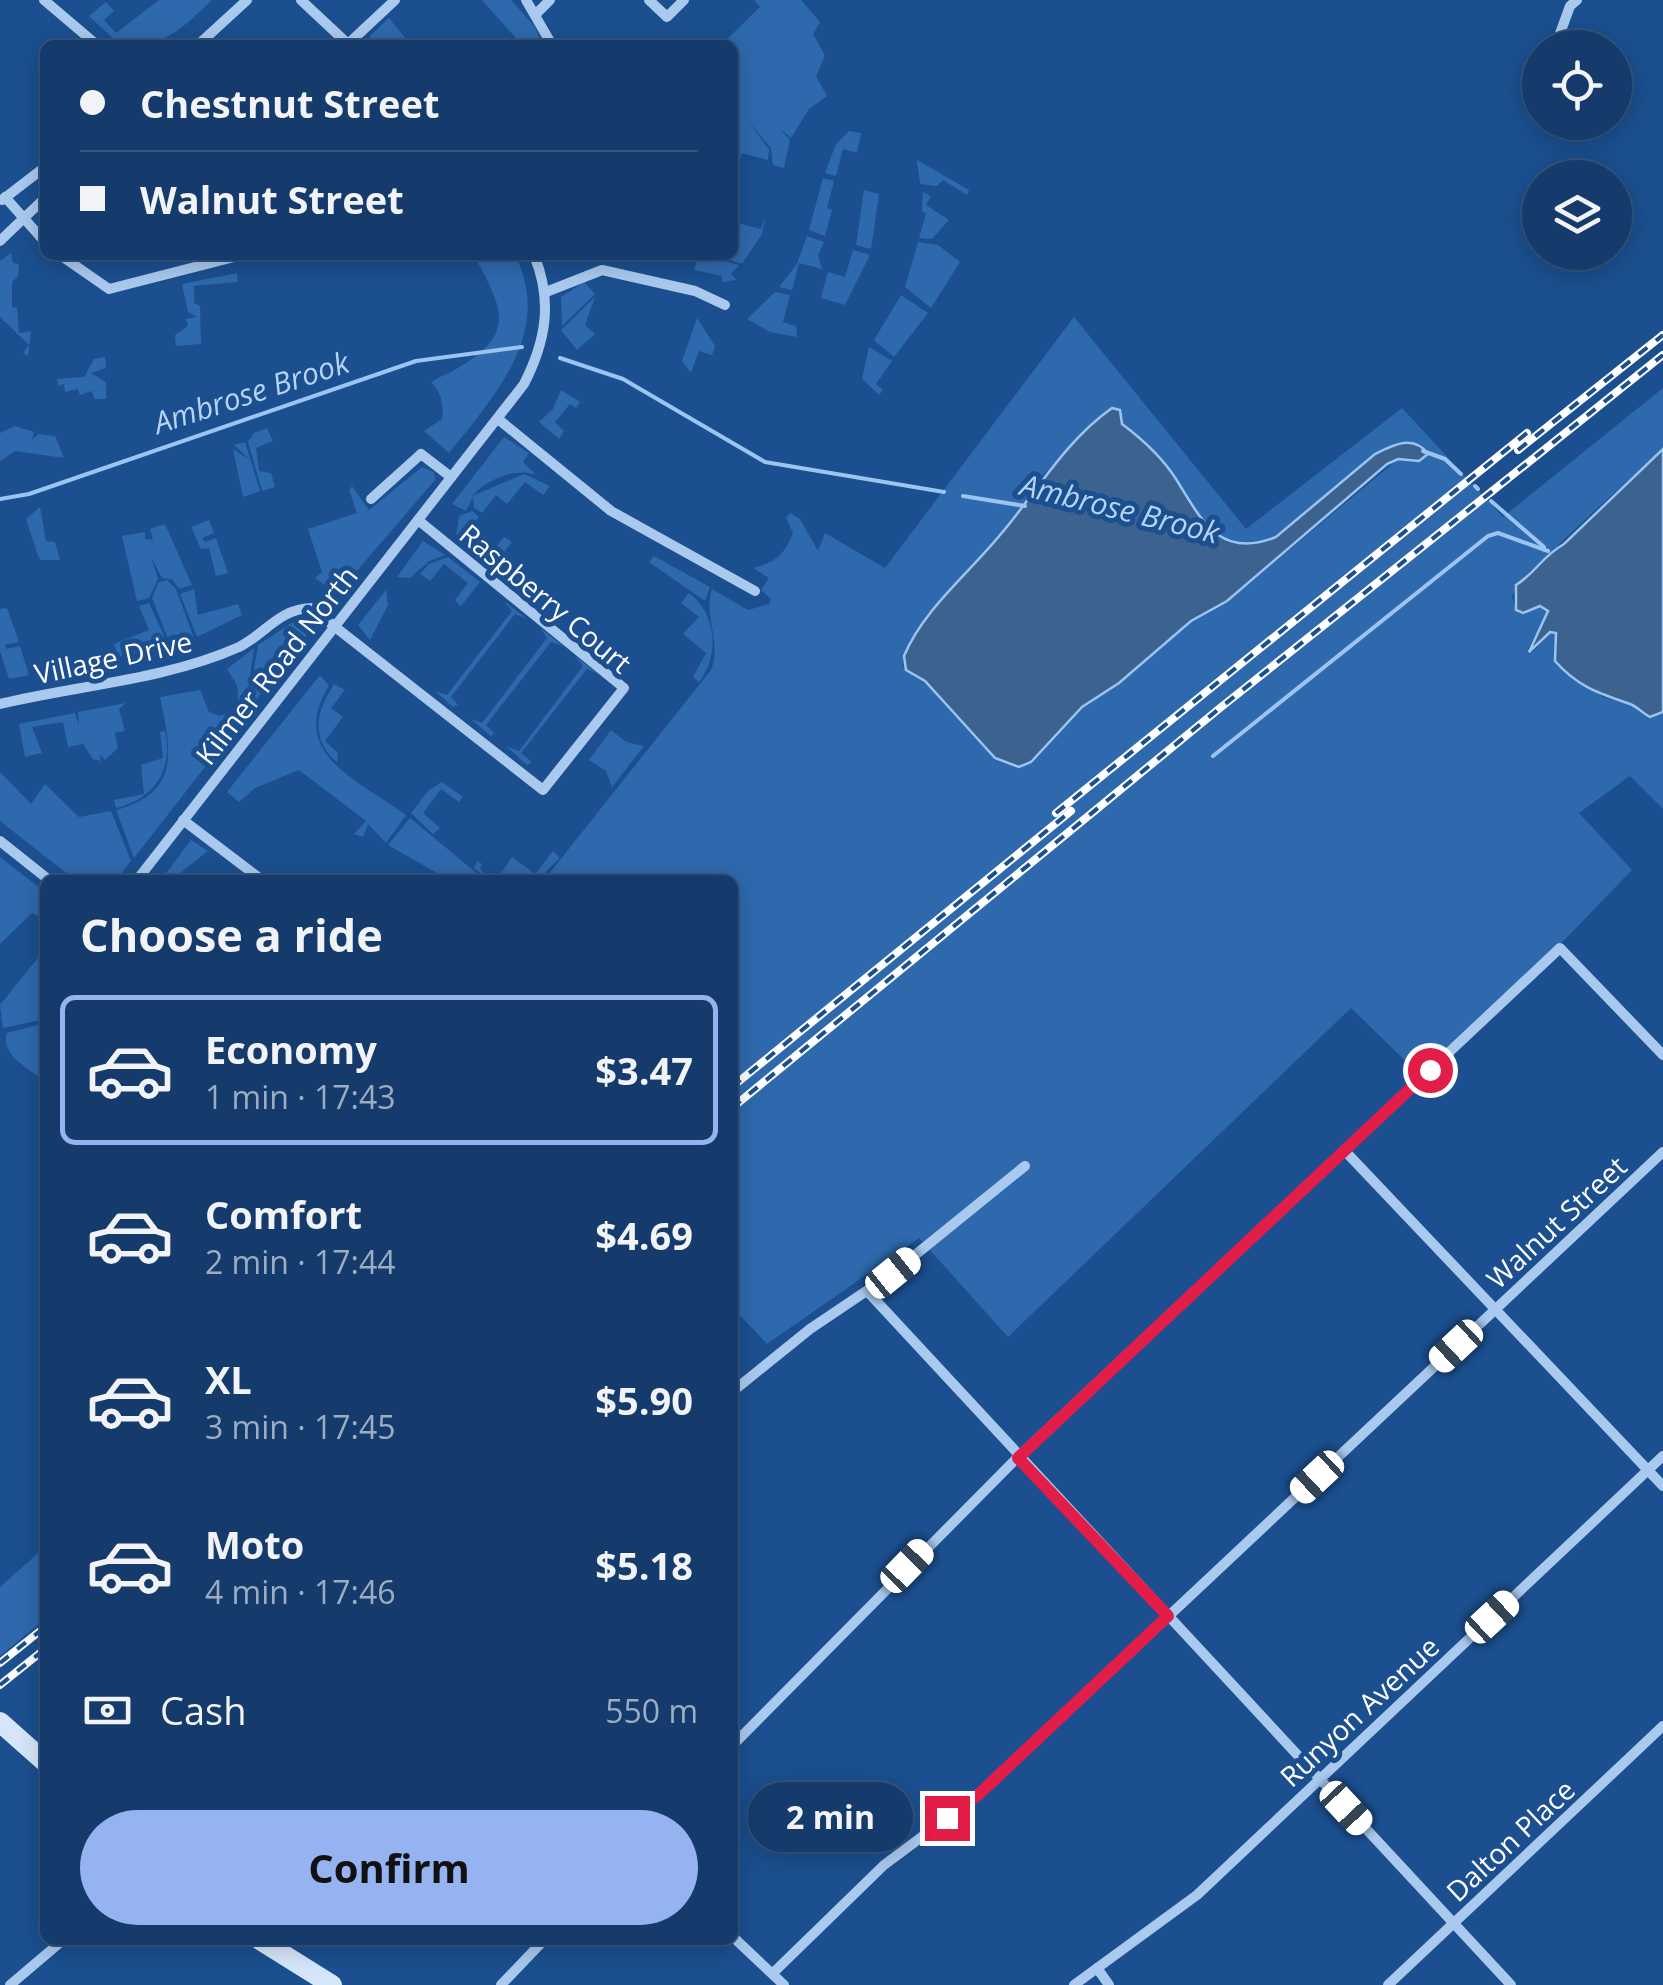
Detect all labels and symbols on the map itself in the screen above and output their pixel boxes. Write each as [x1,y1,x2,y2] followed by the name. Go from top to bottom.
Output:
[146,341,355,443] water label: Ambrose Brook
[1015,463,1225,553] water label: Ambrose Brook
[452,515,640,681] street label: Raspberry Court
[186,558,366,772] street label: Kilmer Road North
[31,622,195,692] street label: Village Drive
[1408,1048,1453,1093] route start
[1478,1147,1634,1297] street label: Walnut Street
[860,1242,926,1304] car
[1424,1315,1488,1377] car
[1285,1446,1349,1508] car
[875,1534,939,1598] car
[1460,1586,1524,1648] car
[1271,1627,1447,1795] street label: Runyon Avenue
[1437,1771,1583,1909] street label: Dalton Place
[1315,1776,1377,1840] car
[747,1783,912,1853] callout: 2 min
[925,1796,970,1841] route end

